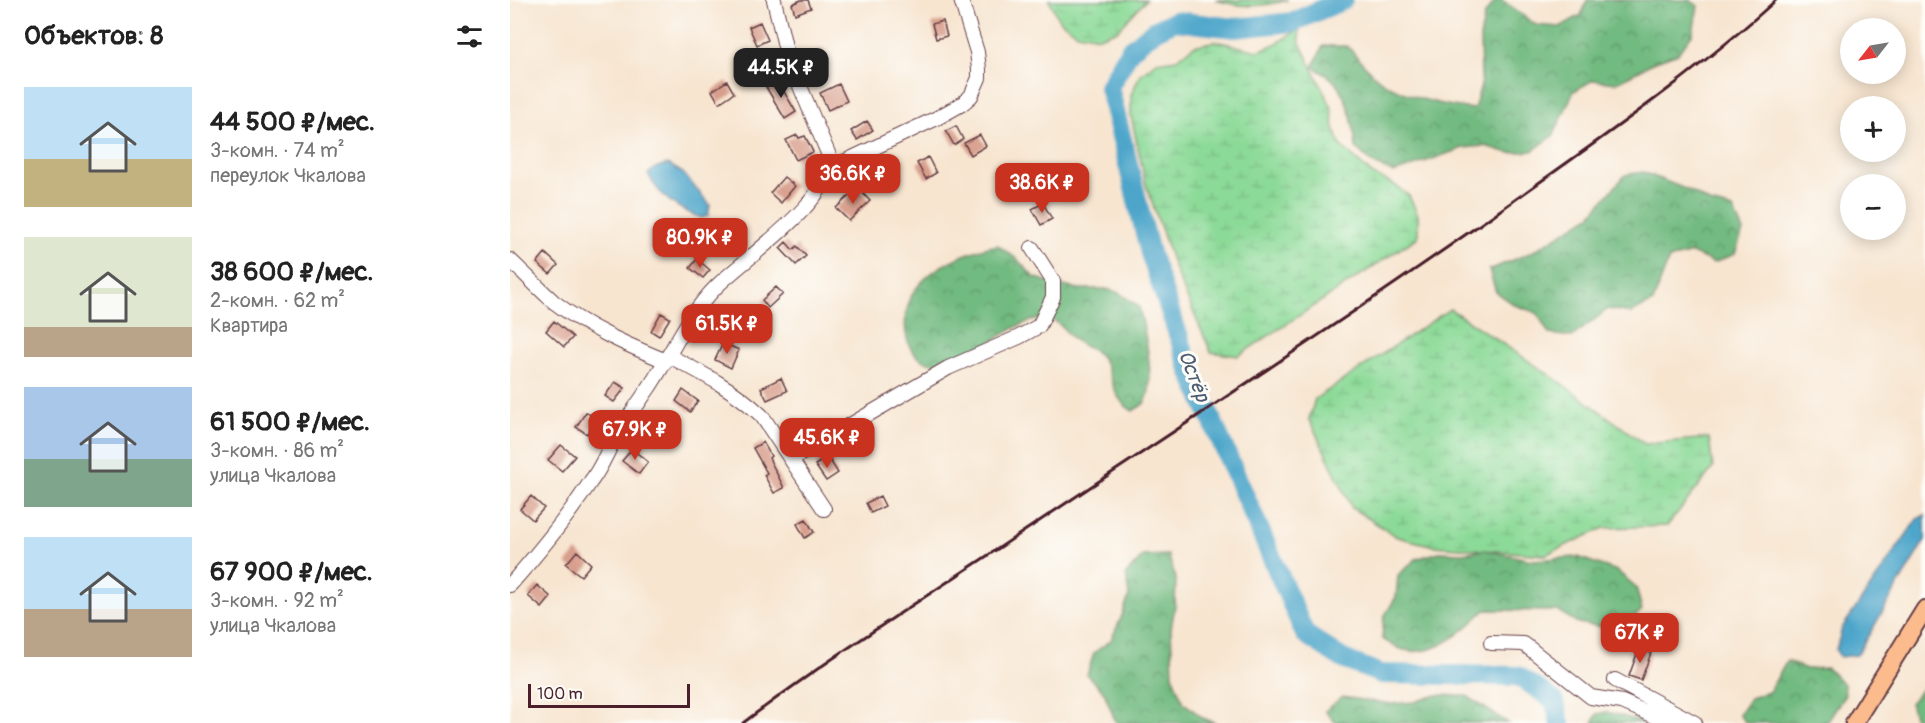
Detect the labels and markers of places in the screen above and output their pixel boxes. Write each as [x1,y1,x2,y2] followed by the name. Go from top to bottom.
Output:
[726,48,836,99] pin: 44.5K ₽
[798,154,908,205] pin: 36.6K ₽
[987,163,1097,214] pin: 38.6K ₽
[645,218,755,269] pin: 80.9K ₽
[672,304,782,355] pin: 61.5K ₽
[580,410,690,461] pin: 67.9K ₽
[772,418,882,469] pin: 45.6K ₽
[1598,613,1682,664] pin: 67K ₽

